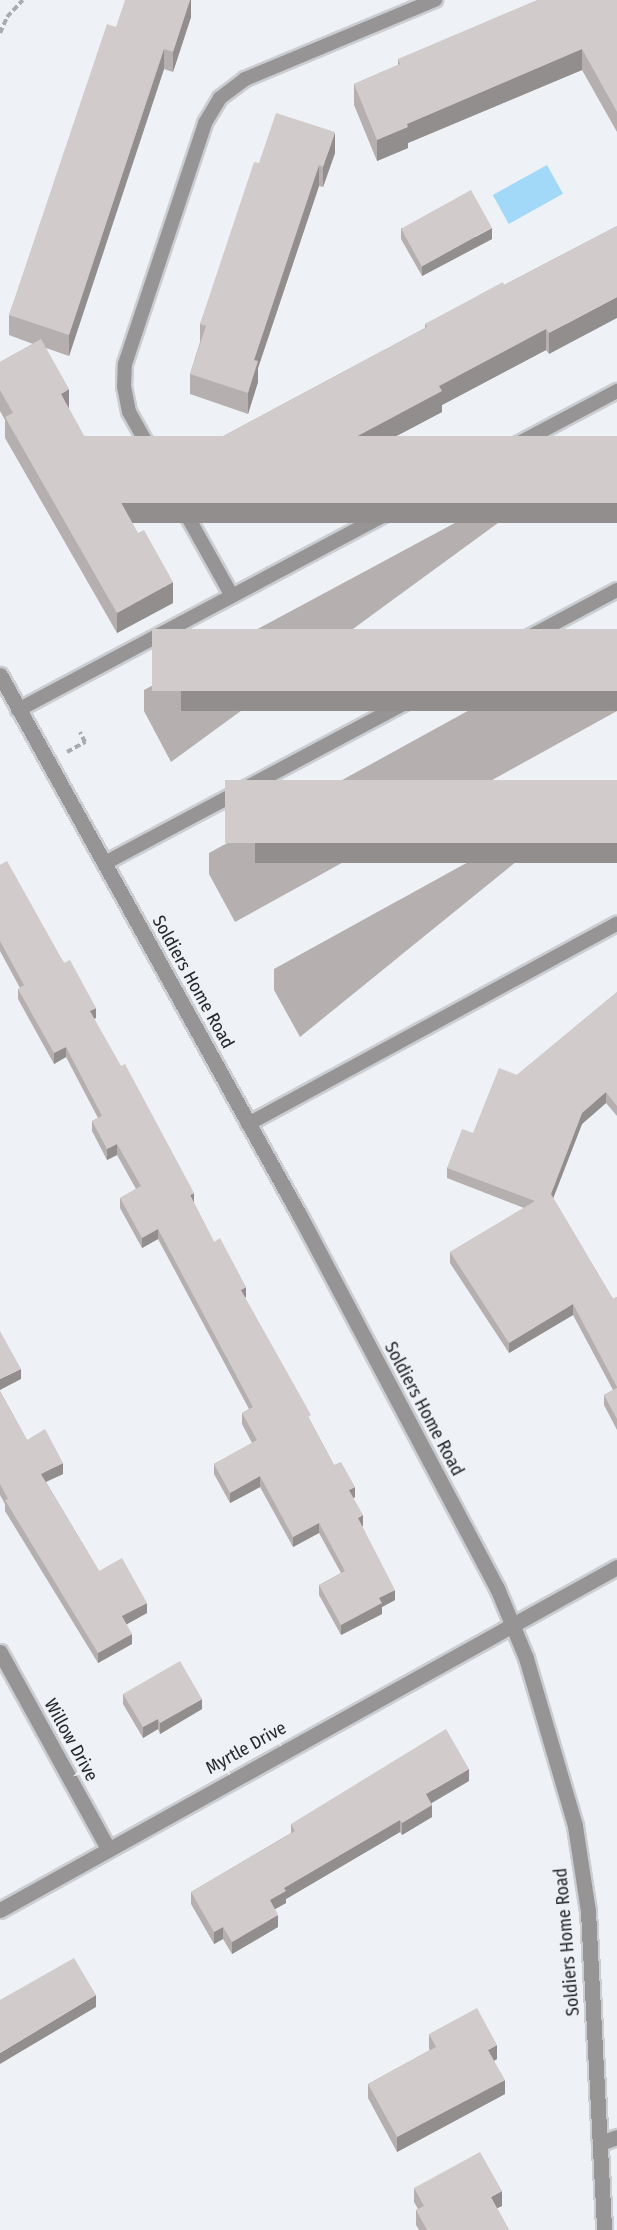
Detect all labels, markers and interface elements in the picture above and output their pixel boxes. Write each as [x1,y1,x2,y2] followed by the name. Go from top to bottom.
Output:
[148,912,238,1052] street label: Soldiers Home Road
[380,1338,468,1480] street label: Soldiers Home Road
[39,1695,103,1785] street label: Willow Drive
[202,1717,290,1779] street label: Myrtle Drive
[550,1867,584,2017] street label: Soldiers Home Road

